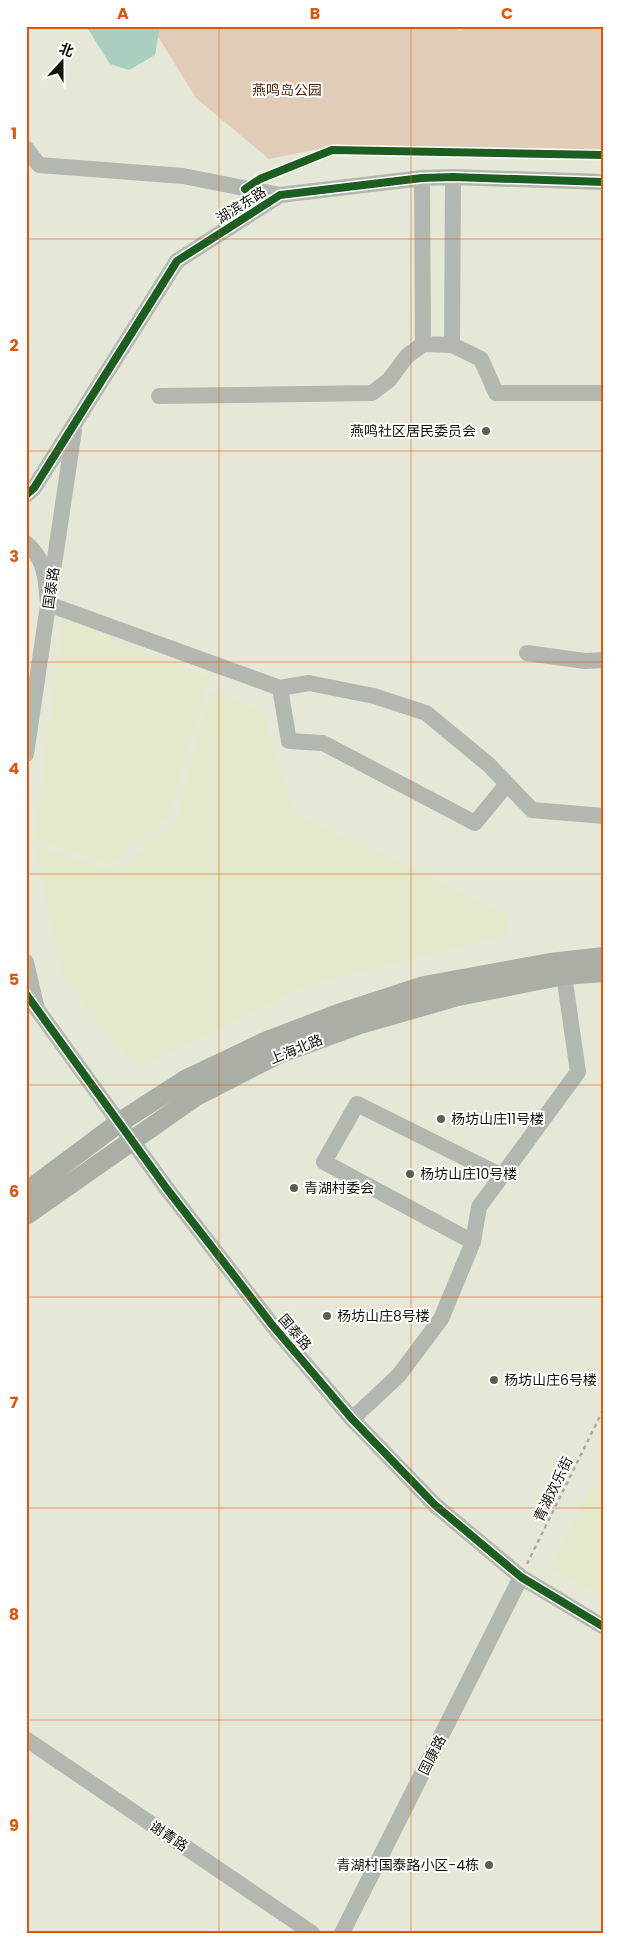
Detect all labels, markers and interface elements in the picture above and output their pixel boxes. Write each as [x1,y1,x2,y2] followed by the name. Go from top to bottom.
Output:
[117,2,129,25] text: A
[310,2,320,25] text: B
[501,2,513,25] text: C
[38,38,88,88] north arrow
[57,38,77,62] text: 北
[252,80,322,100] park label: 燕鸣岛公园
[11,122,17,145] text: 1
[212,182,270,228] street label: 湖滨东路
[9,334,19,357] text: 2
[350,421,476,441] place label: 燕鸣社区居民委员会
[480,425,492,437] marker: 燕鸣社区居民委员会
[9,545,19,568] text: 3
[38,566,64,610] street label: 国泰路
[9,757,20,780] text: 4
[9,968,19,991] text: 5
[266,1029,326,1069] street label: 上海北路
[451,1109,544,1129] place label: 杨坊山庄11号楼
[435,1113,447,1125] marker: 杨坊山庄11号楼
[420,1164,517,1184] place label: 杨坊山庄10号楼
[404,1168,416,1180] marker: 杨坊山庄10号楼
[304,1178,374,1198] place label: 青湖村委会
[9,1180,19,1203] text: 6
[288,1182,300,1194] marker: 青湖村委会
[337,1306,430,1326] place label: 杨坊山庄8号楼
[274,1309,316,1355] street label: 国泰路
[321,1310,333,1322] marker: 杨坊山庄8号楼
[504,1370,597,1390] place label: 杨坊山庄6号楼
[488,1374,500,1386] marker: 杨坊山庄6号楼
[10,1391,19,1414] text: 7
[529,1453,577,1525] street label: 青湖欢乐街
[9,1603,19,1626] text: 8
[414,1732,450,1778] street label: 国康路
[9,1814,19,1837] text: 9
[146,1816,192,1856] street label: 谢青路
[336,1855,479,1875] place label: 青湖村国泰路小区-4栋
[483,1859,495,1871] marker: 青湖村国泰路小区-4栋

